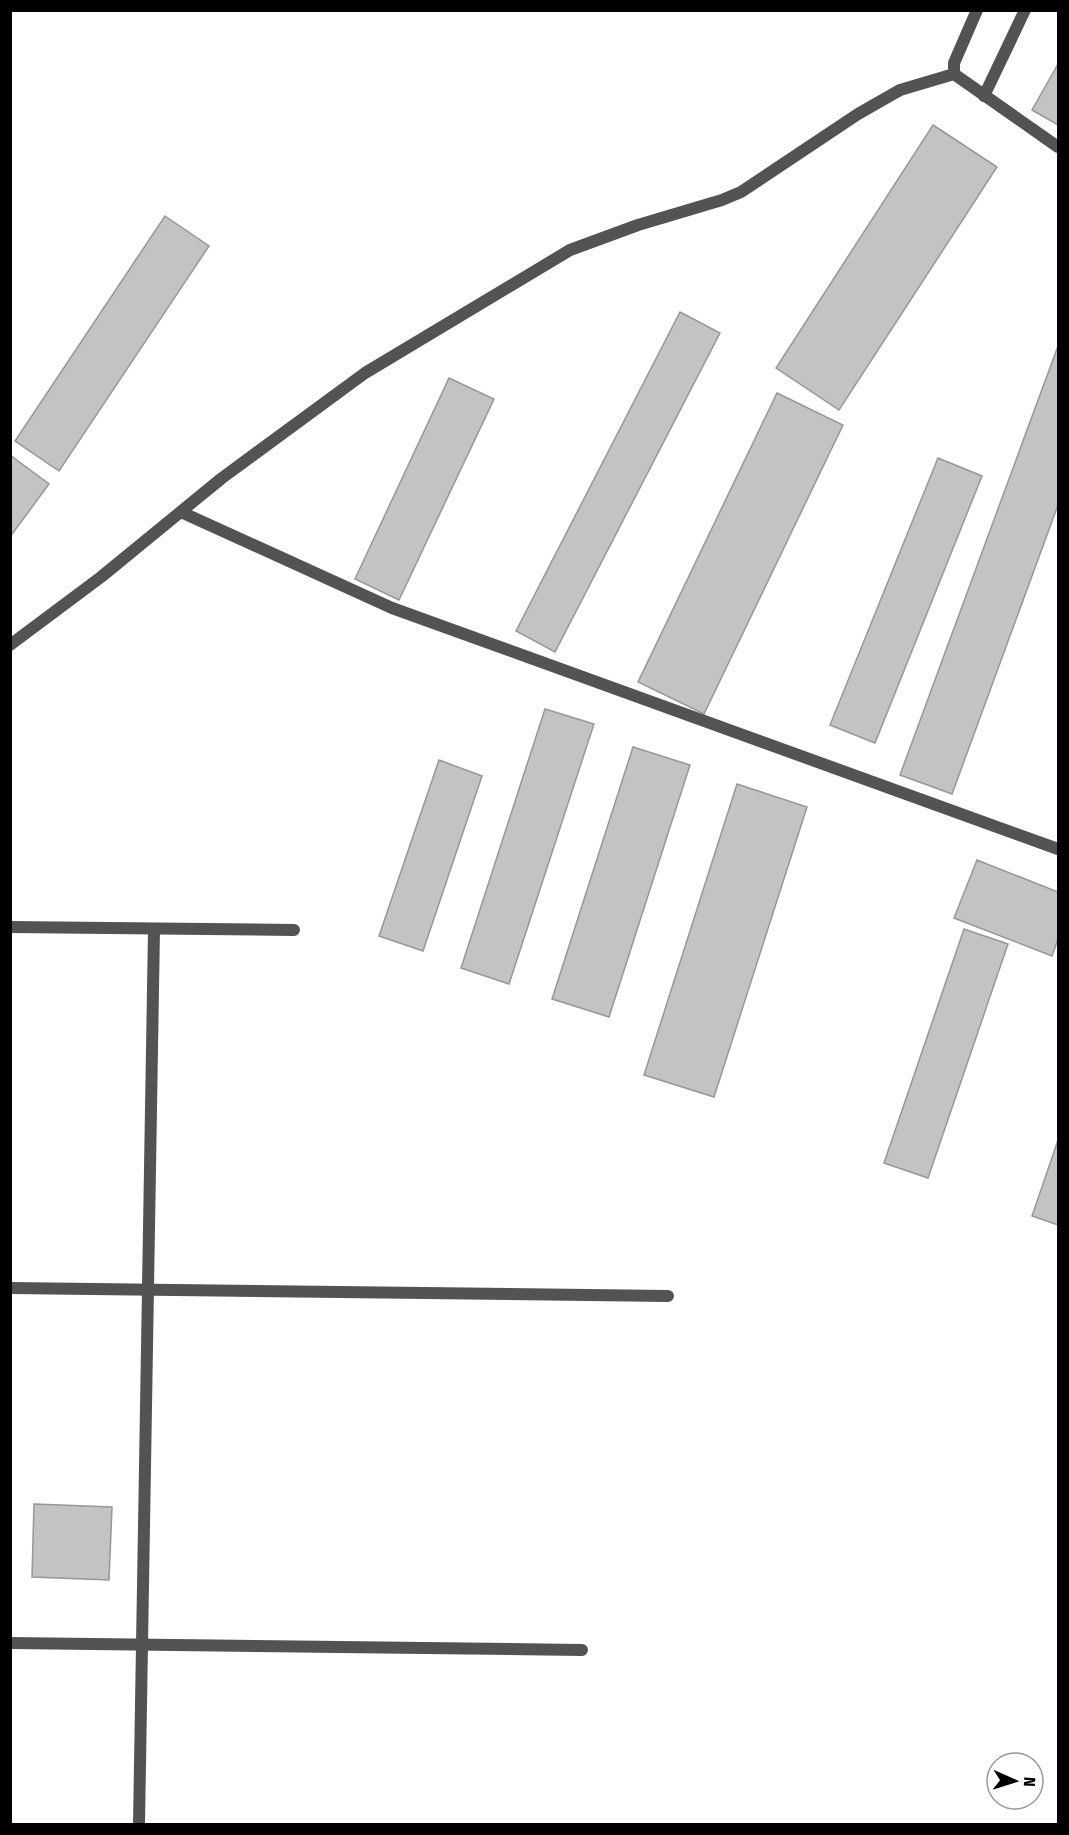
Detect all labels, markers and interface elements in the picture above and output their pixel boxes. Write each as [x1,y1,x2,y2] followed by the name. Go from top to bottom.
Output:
[985,1751,1045,1811] north arrow
[1020,1776,1039,1787] text: N

